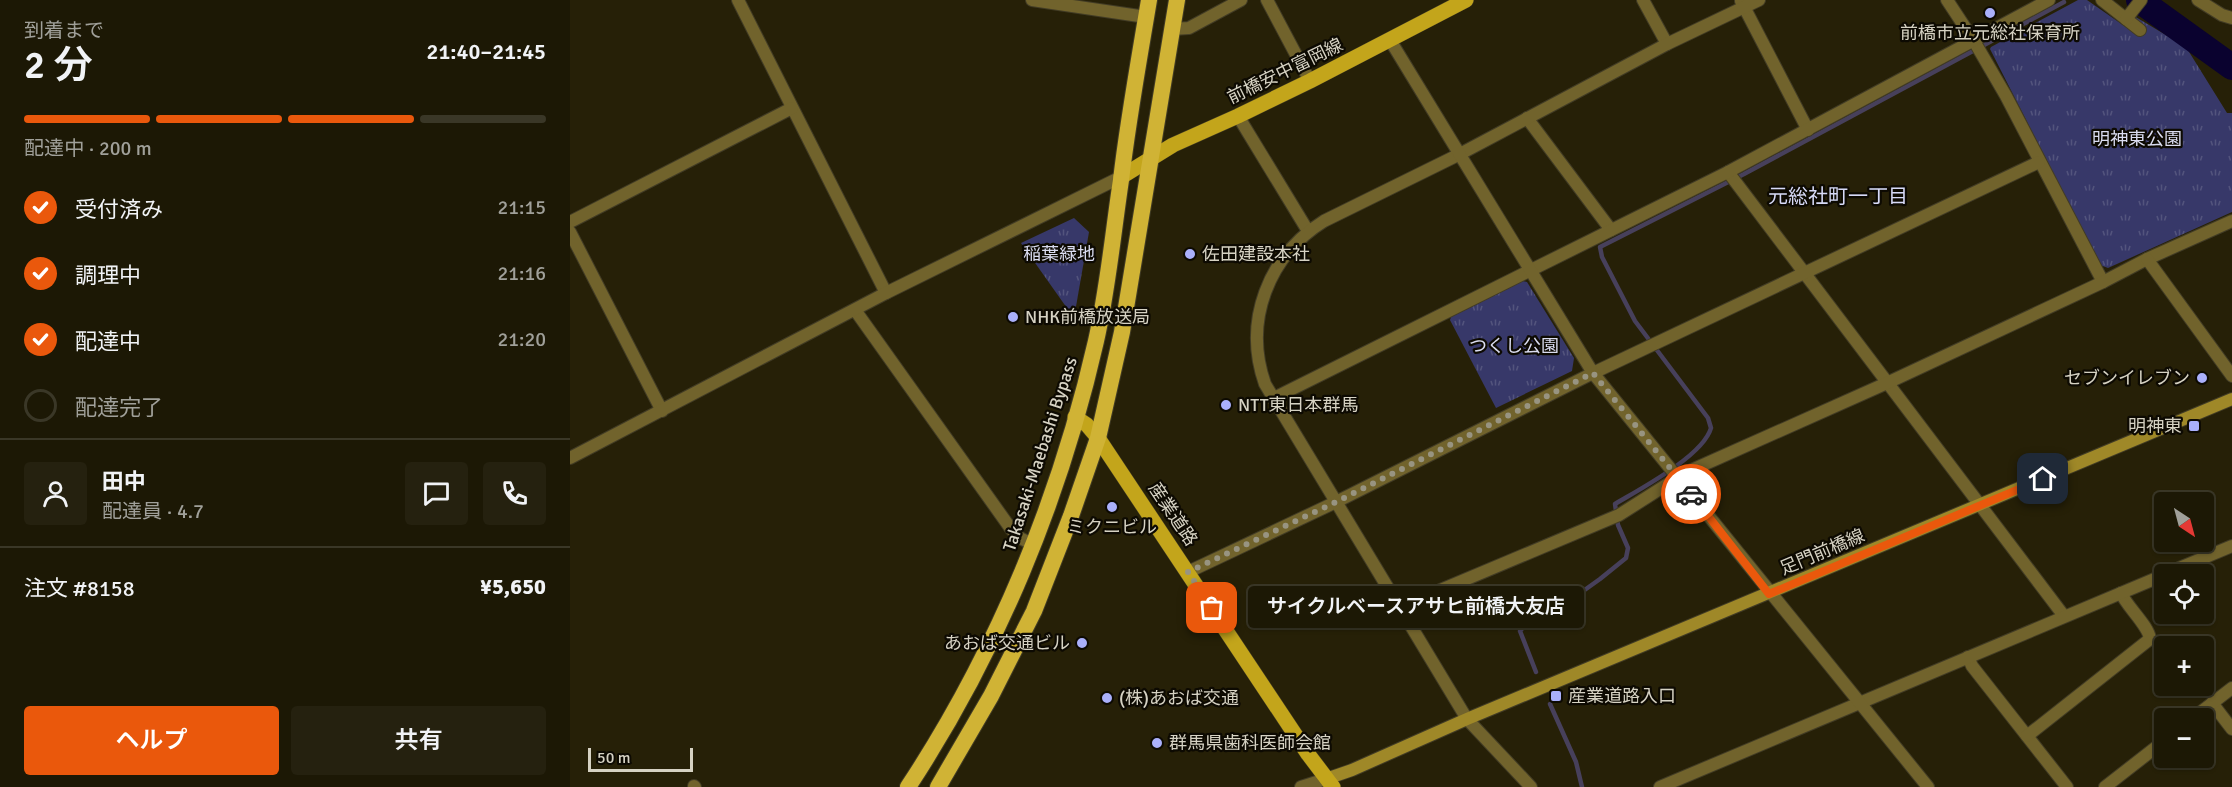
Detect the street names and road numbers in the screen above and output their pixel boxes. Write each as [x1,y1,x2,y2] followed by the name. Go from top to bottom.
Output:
[1224,33,1346,109] street label: 前橋安中富岡線
[998,354,1082,554] street label: Takasaki-Maebashi Bypass
[1144,478,1202,550] street label: 産業道路
[1776,524,1868,580] street label: 足門前橋線

